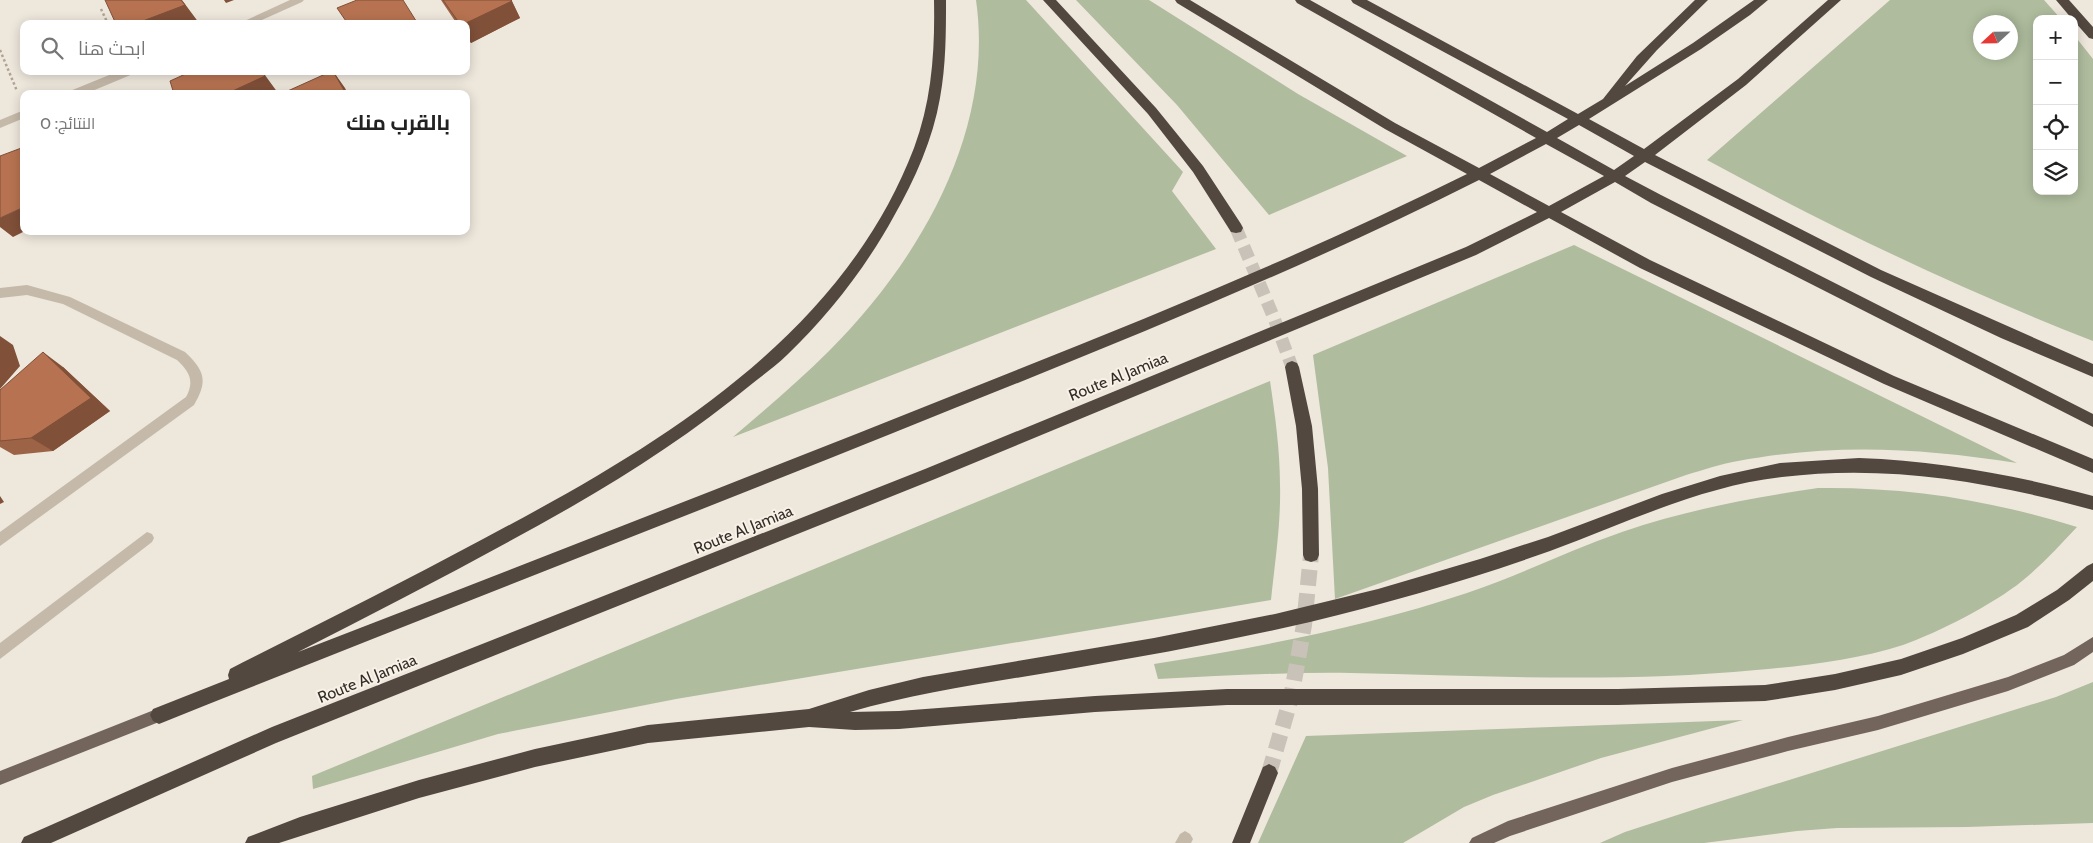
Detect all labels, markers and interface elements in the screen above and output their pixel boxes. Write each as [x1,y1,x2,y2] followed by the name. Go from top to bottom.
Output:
[1973,15,2018,60] north arrow
[2033,15,2078,195] map controls
[2033,15,2078,60] button: +
[20,20,470,75] search box
[38,34,66,62] icon: search
[78,37,146,60] text: ابحث هنا
[2033,60,2078,105] button: −
[2033,105,2078,150] button: locate
[346,110,450,135] text: بالقرب منك
[40,114,95,133] text: النتائج: 0
[2033,150,2078,195] button: layers
[1066,348,1171,405] street label: Route Al Jamiaa
[691,501,796,558] street label: Route Al Jamiaa
[315,650,420,707] street label: Route Al Jamiaa

